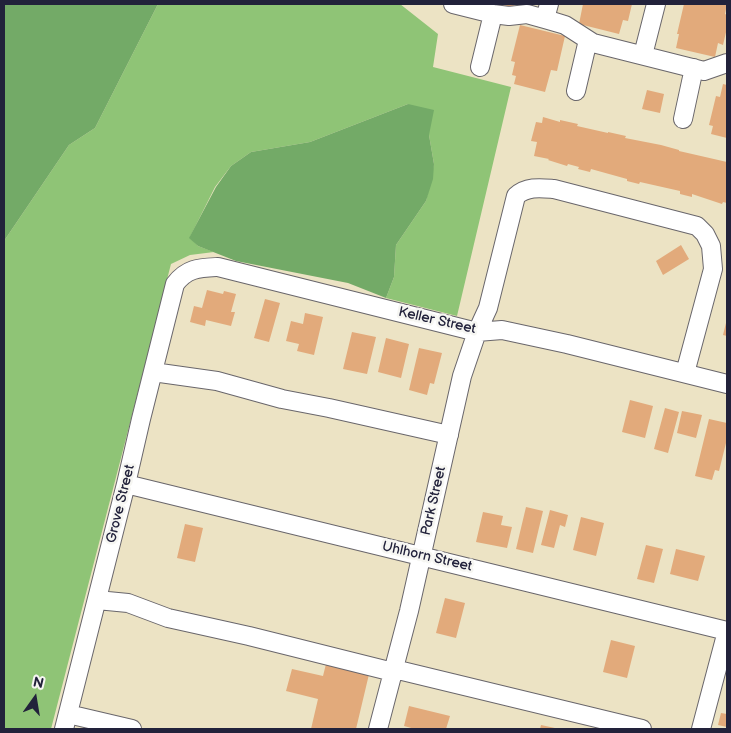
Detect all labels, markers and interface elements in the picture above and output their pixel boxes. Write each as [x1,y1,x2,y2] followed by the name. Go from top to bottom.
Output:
[397,304,477,338] street label: Keller Street
[103,463,139,545] street label: Grove Street
[418,465,450,537] street label: Park Street
[380,538,474,576] street label: Uhlhorn Street
[10,673,60,723] north arrow
[31,673,46,692] text: N

